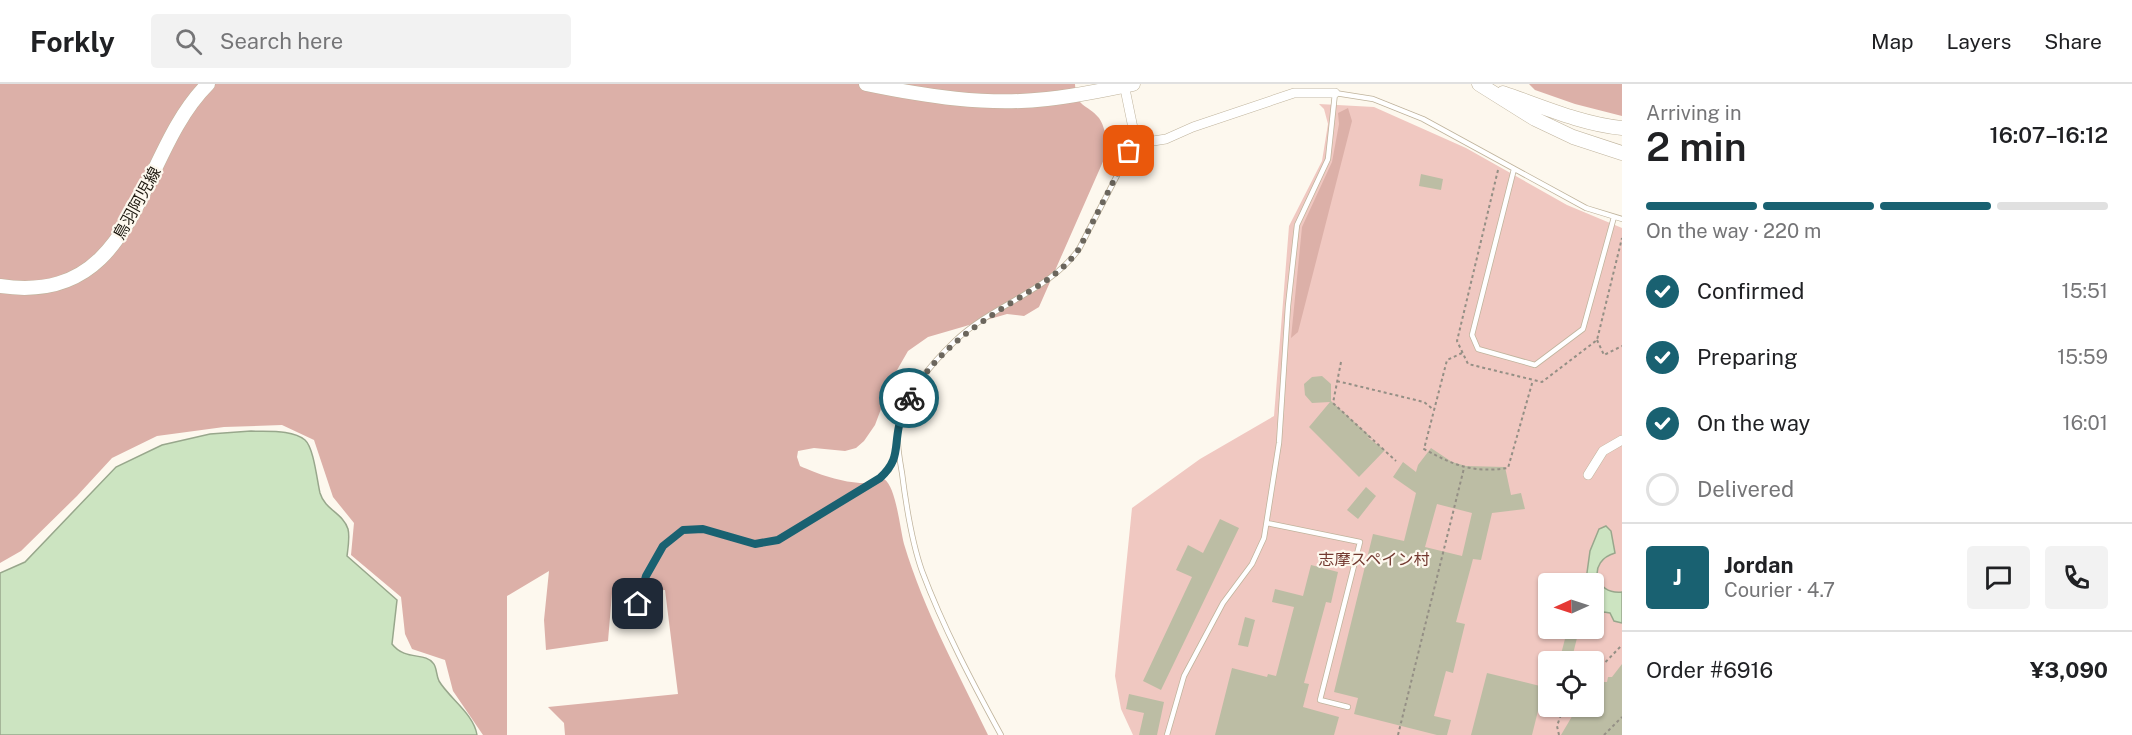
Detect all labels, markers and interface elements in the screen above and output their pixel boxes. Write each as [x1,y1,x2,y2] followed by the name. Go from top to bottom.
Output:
[151,14,571,68] search box
[30,25,115,58] text: Forkly
[172,25,205,58] icon: search
[220,28,343,54] text: Search here
[1871,29,1914,54] text: Map
[1947,29,2011,54] text: Layers
[2044,29,2102,54] text: Share
[1646,101,1741,125] text: Arriving in
[1989,122,2108,148] text: 16:07–16:12
[1646,124,1747,170] text: 2 min
[1103,125,1154,176] pin
[1112,134,1145,167] icon: bag
[109,163,165,243] street label: 鳥羽阿児線
[1646,219,1821,243] text: On the way · 220 m
[1646,275,1679,308] icon: check
[1697,278,1804,304] text: Confirmed
[2062,279,2108,303] text: 15:51
[1646,341,1679,374] icon: check
[1697,344,1798,370] text: Preparing
[2057,345,2108,369] text: 15:59
[879,368,939,428] courier
[893,382,926,415] icon: bike
[1646,407,1679,440] icon: check
[1697,410,1810,436] text: On the way
[2063,411,2108,435] text: 16:01
[1697,476,1794,502] text: Delivered
[1967,546,2030,609] button: chat
[2045,546,2108,609] button: phone
[1319,550,1429,569] park label: 志摩スペイン村
[1724,552,1793,578] text: Jordan
[1673,564,1682,590] text: J
[1538,573,1604,639] north arrow
[1538,573,1604,717] map controls
[612,578,663,629] pin
[1724,578,1835,602] text: Courier · 4.7
[621,587,654,620] icon: home
[1538,651,1604,717] button: locate
[1646,657,1773,683] text: Order #6916
[2030,657,2108,683] text: ¥3,090

